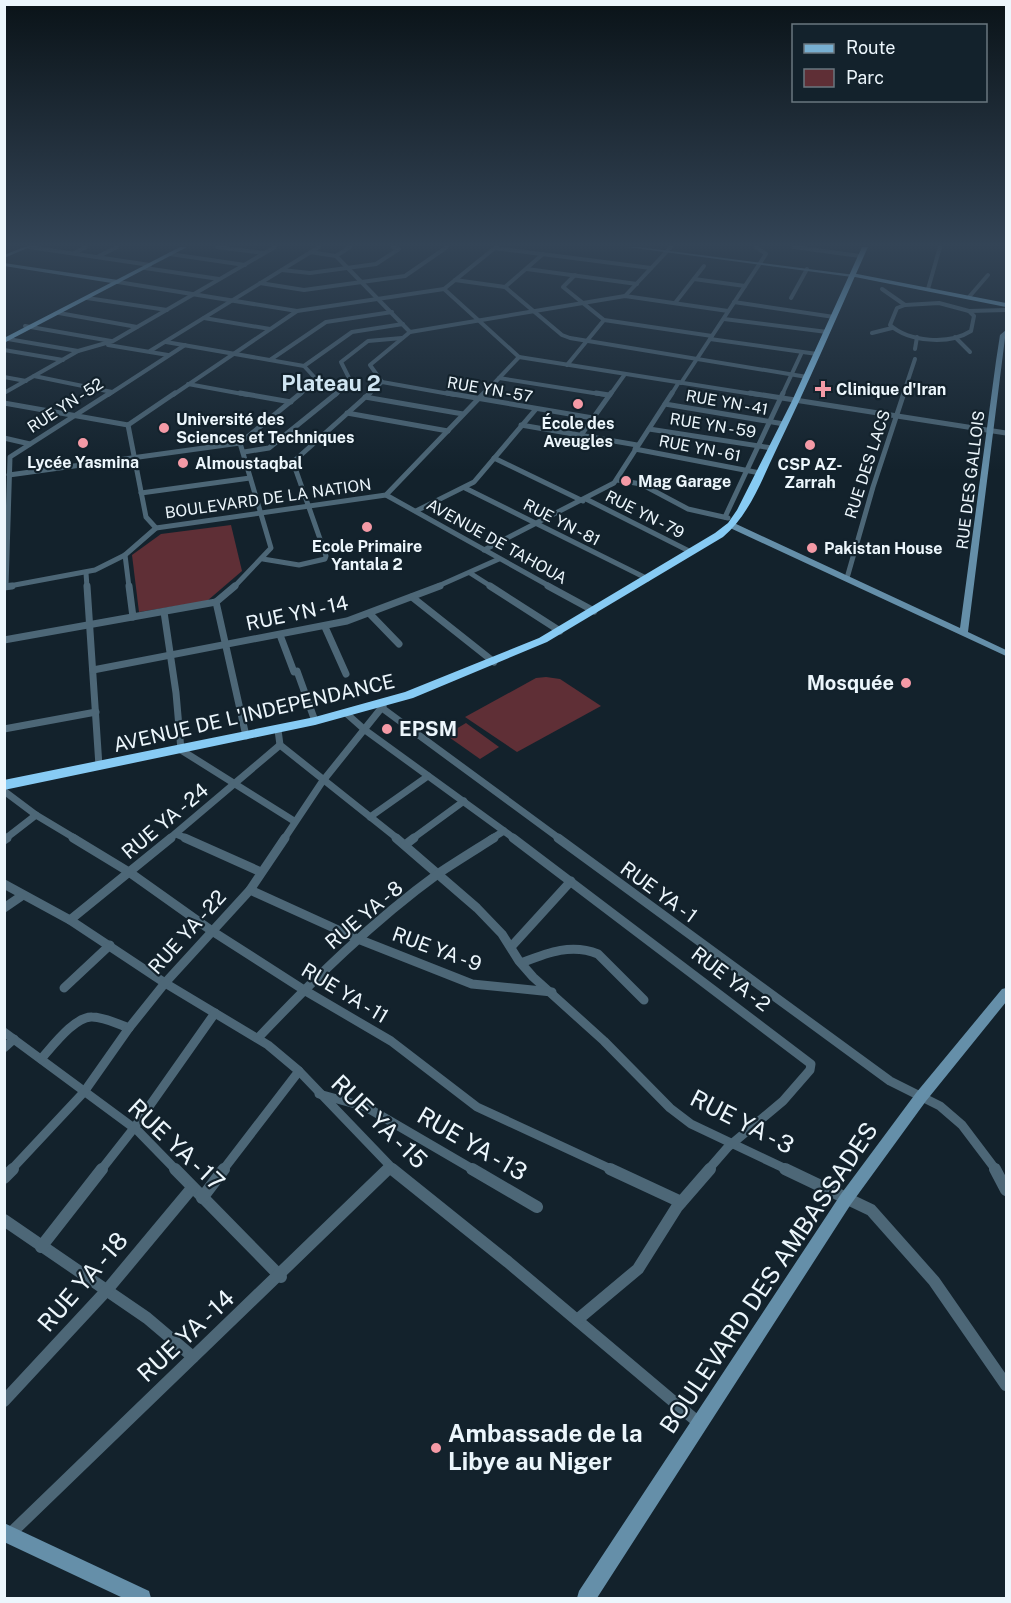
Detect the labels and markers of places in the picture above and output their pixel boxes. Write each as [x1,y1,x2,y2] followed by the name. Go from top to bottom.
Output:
[814,380,832,398] marker: Clinique d'Iran
[836,380,946,399] place label: Clinique d'Iran
[571,397,585,411] marker: École des Aveugles
[176,410,354,447] place label: Université des Sciences et Techniques
[542,413,614,451] place label: École des Aveugles
[157,421,171,435] marker: Université des Sciences et Techniques
[76,436,90,450] marker: Lycée Yasmina
[803,438,817,452] marker: CSP AZ- Zarrah
[27,453,139,472] place label: Lycée Yasmina
[195,454,303,473] place label: Almoustaqbal
[778,455,842,492] place label: CSP AZ- Zarrah
[176,456,190,470] marker: Almoustaqbal
[638,472,731,491] place label: Mag Garage
[619,474,633,488] marker: Mag Garage
[360,520,374,534] marker: Ecole Primaire Yantala 2
[312,537,422,574] place label: Ecole Primaire Yantala 2
[824,539,942,558] place label: Pakistan House
[805,541,819,555] marker: Pakistan House
[807,671,894,695] place label: Mosquée
[899,676,913,690] marker: Mosquée
[399,717,457,741] place label: EPSM
[380,722,394,736] marker: EPSM
[448,1419,643,1475] place label: Ambassade de la Libye au Niger
[429,1441,443,1455] marker: Ambassade de la Libye au Niger

